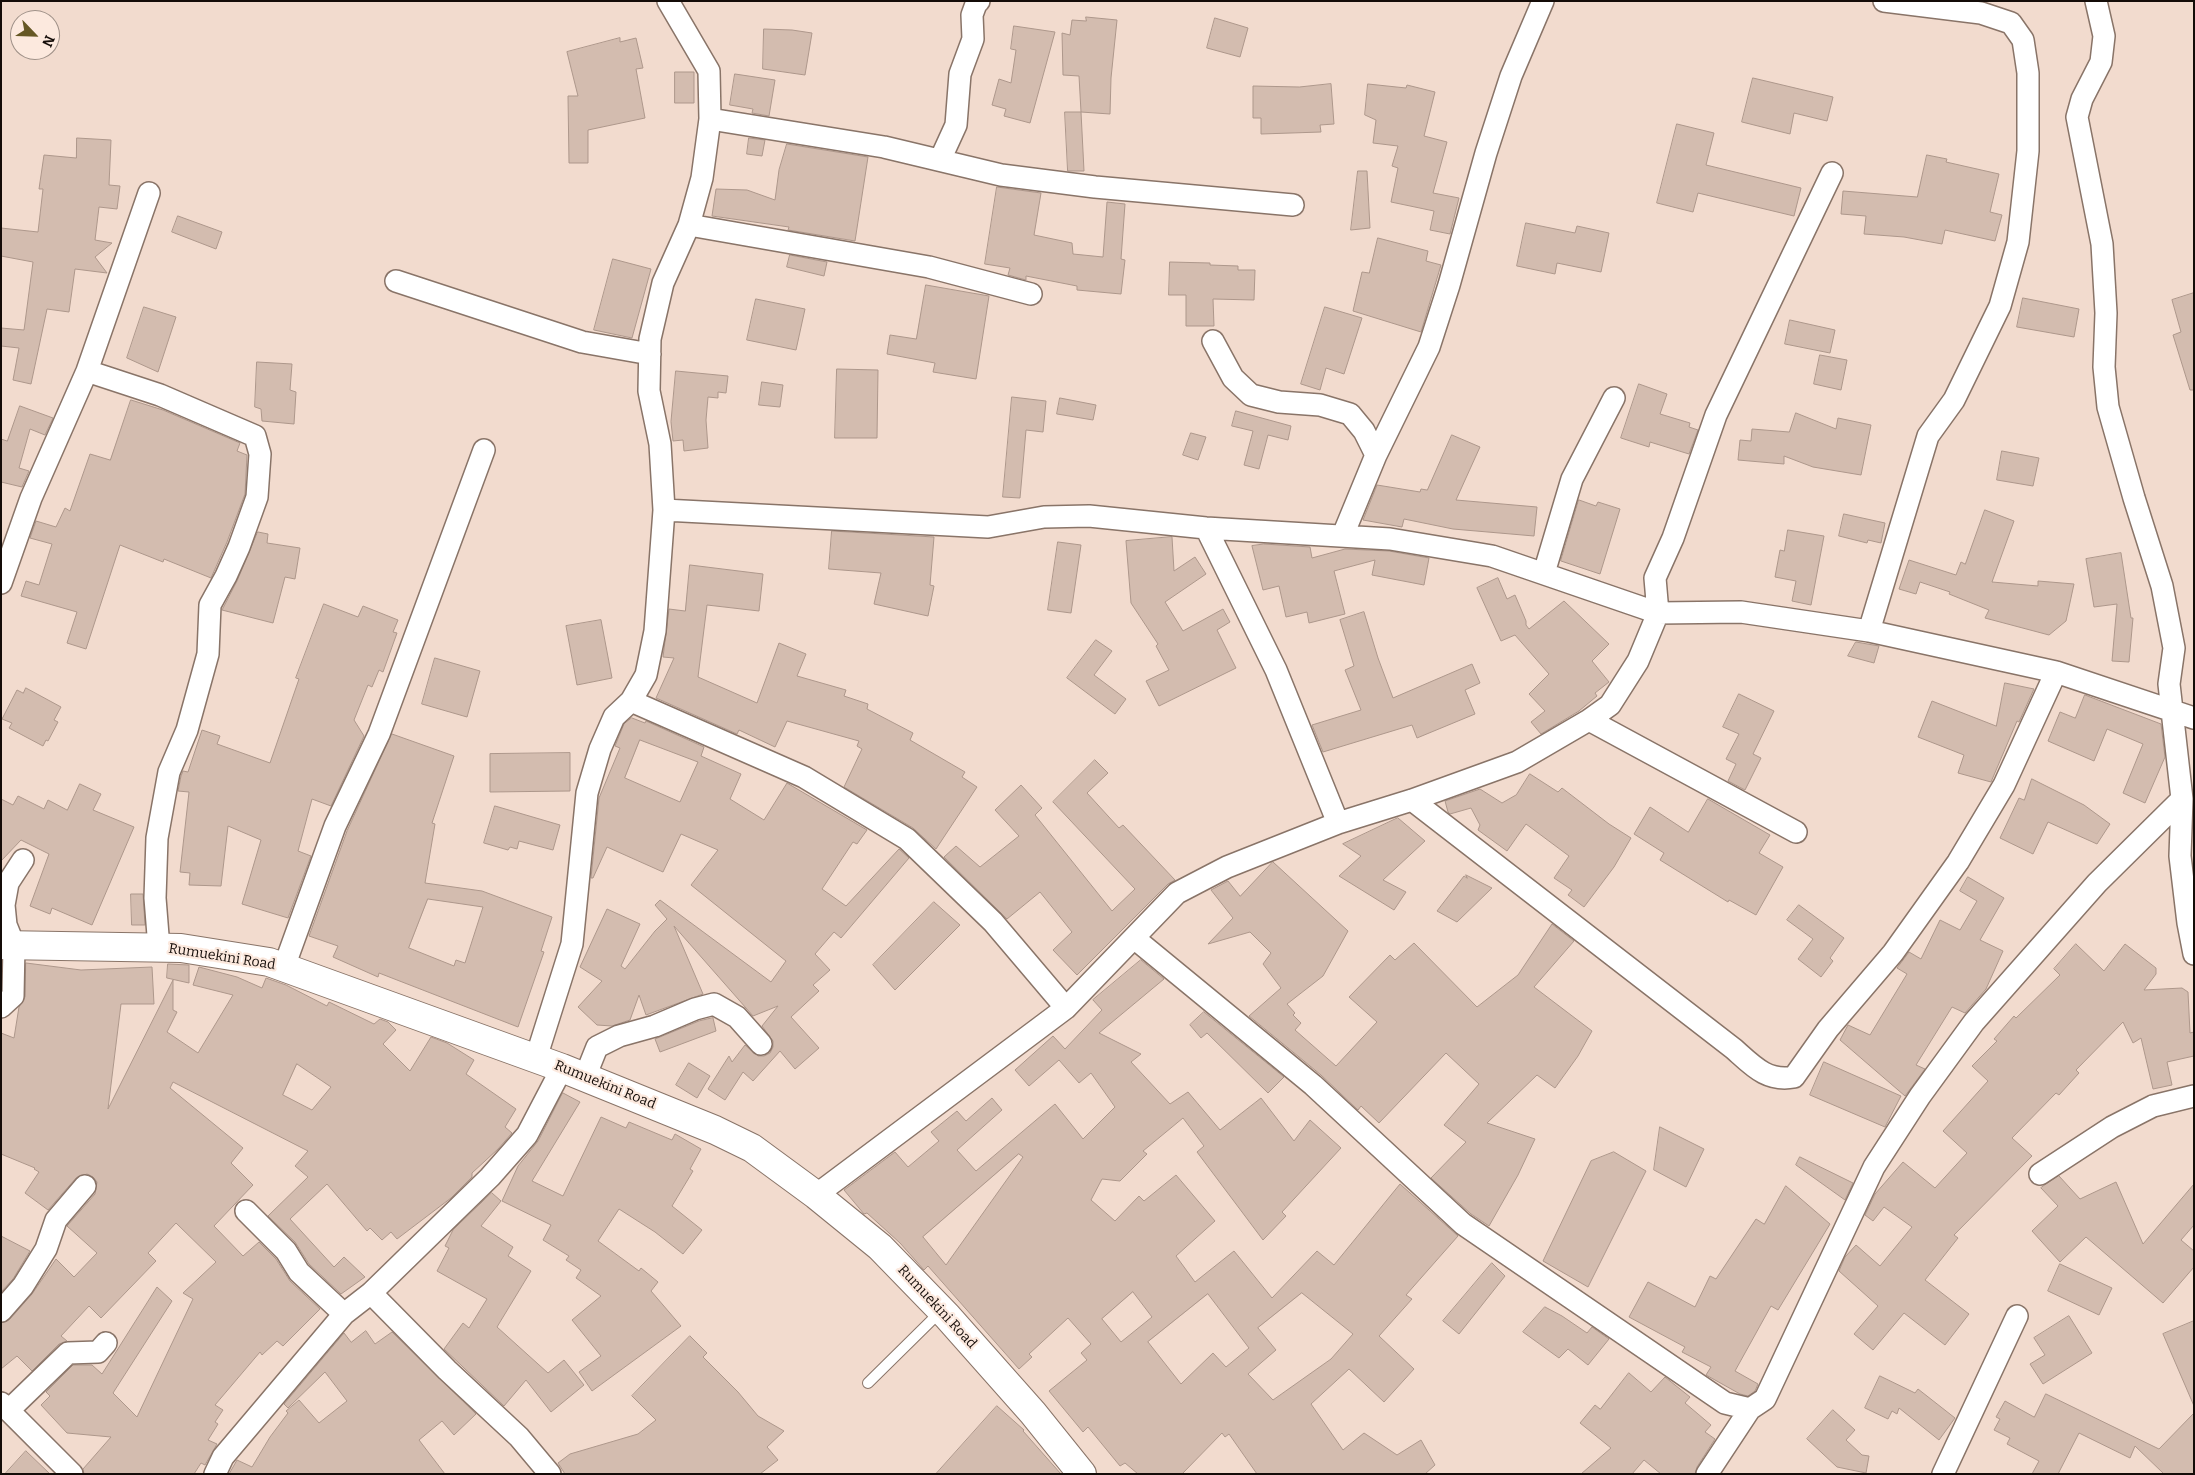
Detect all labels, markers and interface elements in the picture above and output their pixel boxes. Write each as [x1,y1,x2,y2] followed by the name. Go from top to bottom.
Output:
[10,10,60,60] north arrow
[38,33,58,49] text: N
[167,940,277,974] street label: Rumuekini Road
[552,1057,658,1113] street label: Rumuekini Road
[894,1262,980,1352] street label: Rumuekini Road

